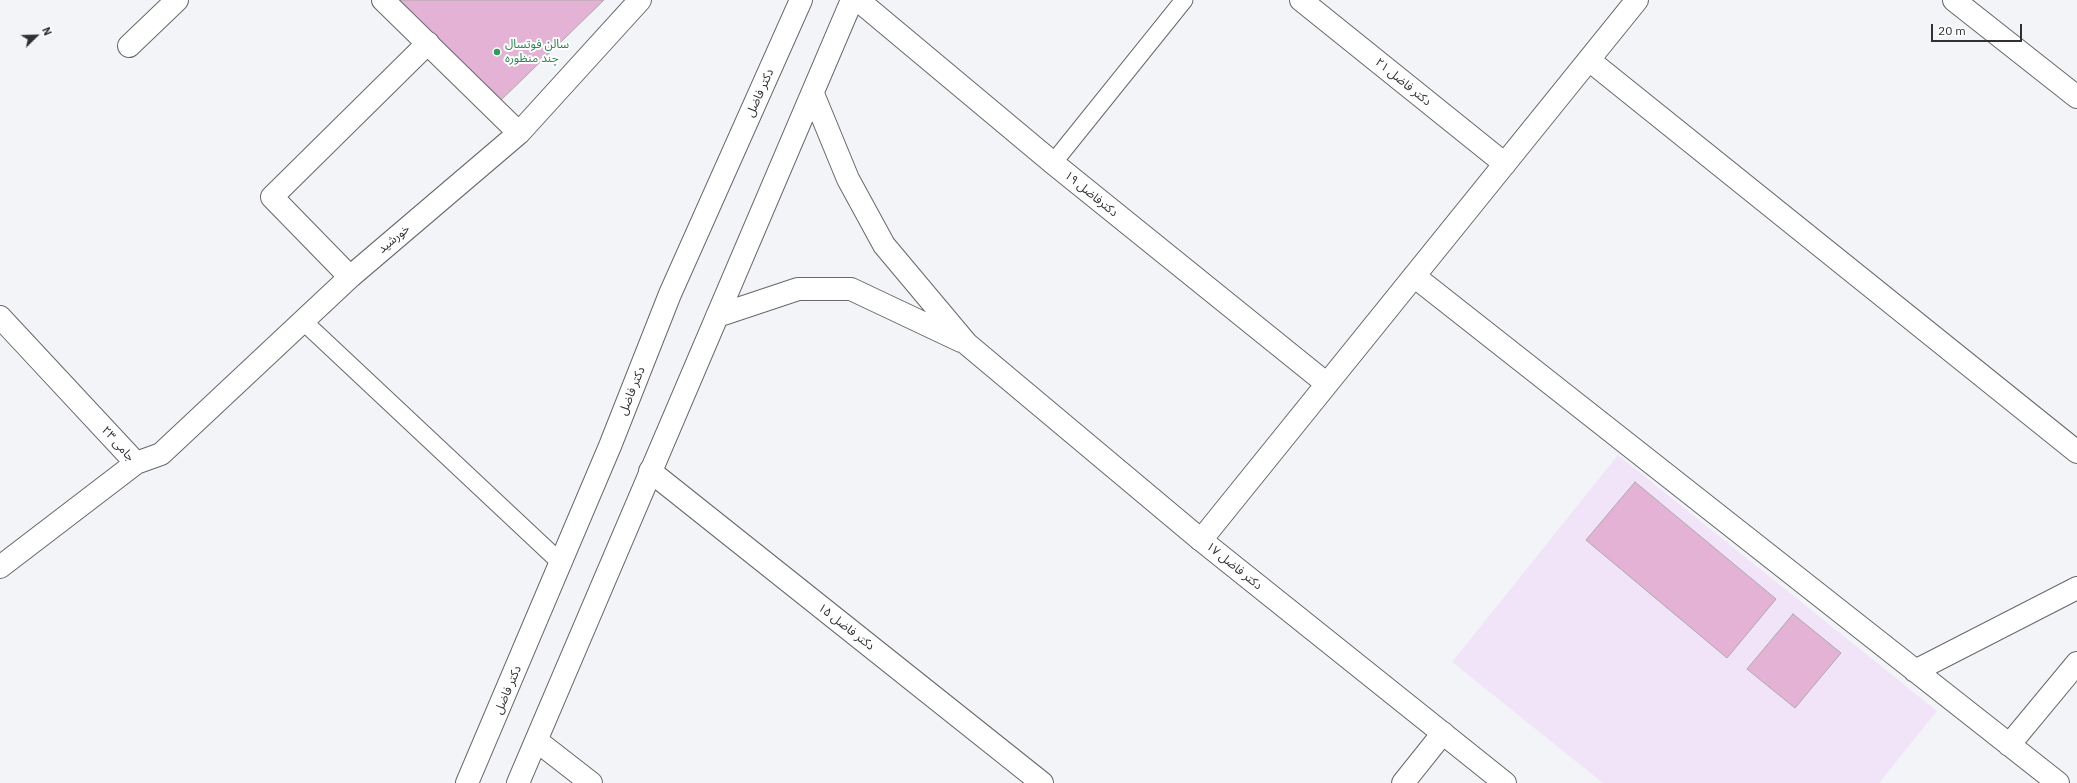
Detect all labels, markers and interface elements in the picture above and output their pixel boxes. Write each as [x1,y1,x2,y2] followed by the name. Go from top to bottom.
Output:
[16,16,56,56] north arrow
[1933,16,2024,42] scale bar
[1938,23,1966,38] text: 20 m
[39,25,55,38] text: N
[505,38,569,66] place label: سالن فوتسال چند منظوره
[492,47,502,57] marker: سالن فوتسال چند منظوره
[1372,55,1434,109] street label: دکتر فاضل ۲۱
[743,67,777,119] street label: دکتر فاضل
[1061,168,1121,220] street label: دکترفاضل ۱۹
[375,222,413,256] street label: خورشید
[616,365,648,417] street label: دکتر فاضل
[99,423,137,465] street label: جامی ۲۳
[1203,539,1265,593] street label: دکتر فاضل ۱۷
[815,600,877,654] street label: دکتر فاضل ۱۵
[491,664,525,716] street label: دکتر فاضل

